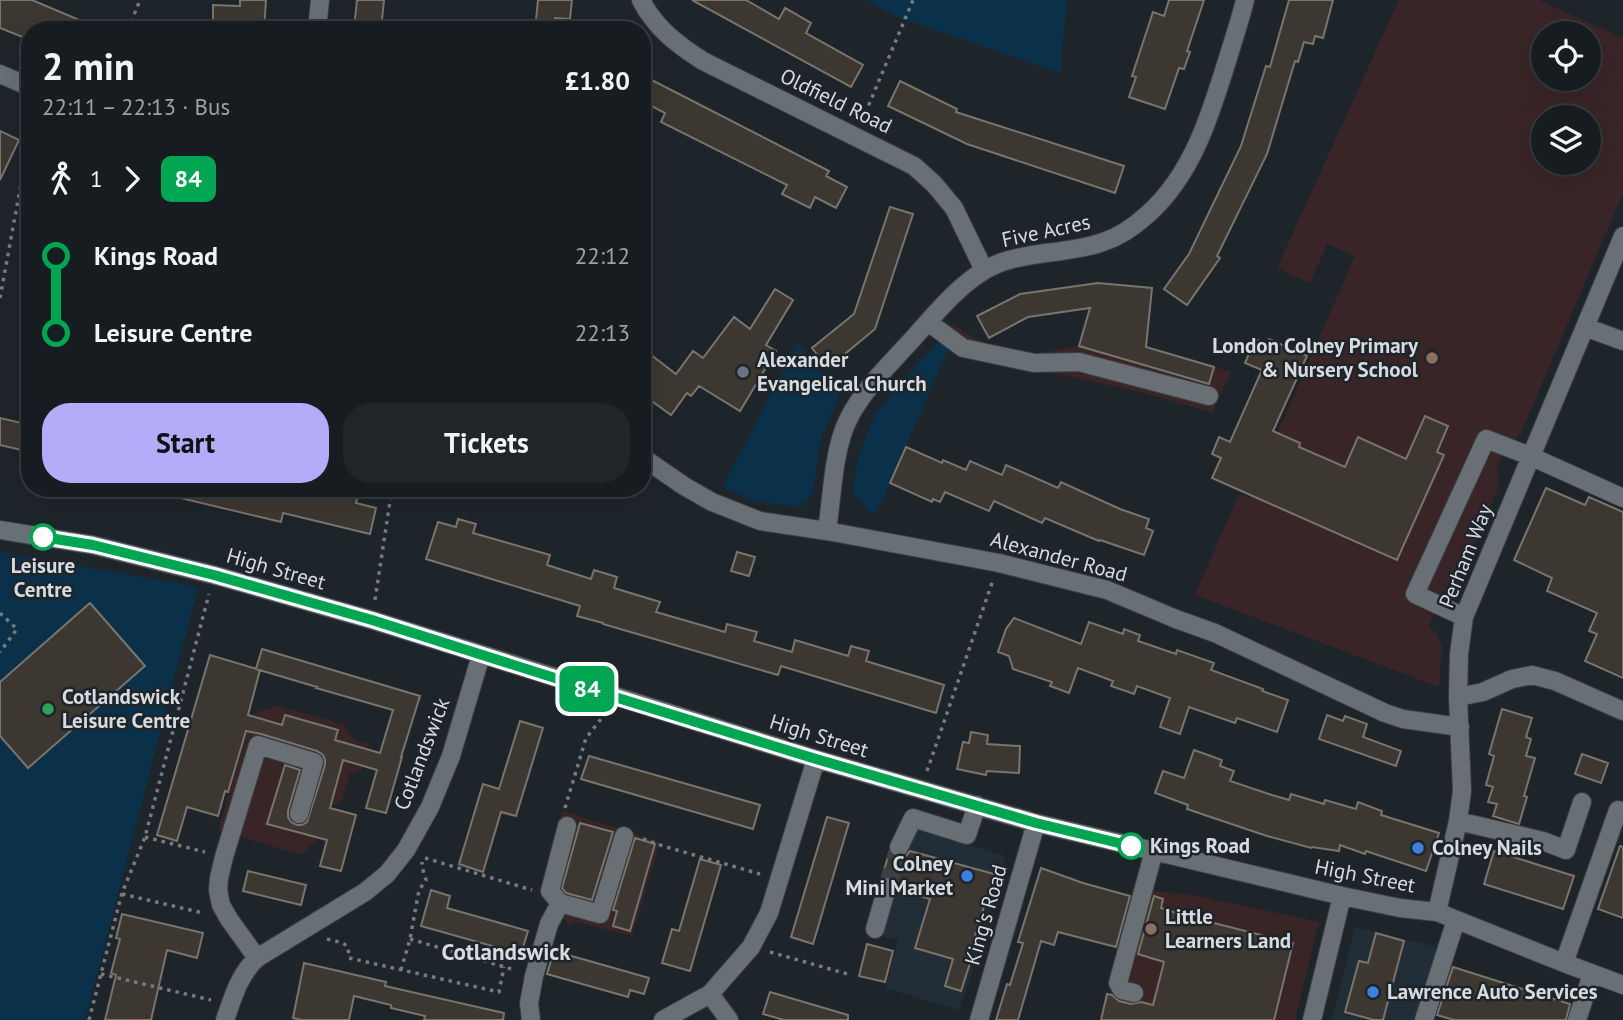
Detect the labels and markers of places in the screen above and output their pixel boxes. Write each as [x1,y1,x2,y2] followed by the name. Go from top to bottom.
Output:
[1212,332,1419,383] place label: London Colney Primary & Nursery School
[757,346,927,397] place label: Alexander Evangelical Church
[1424,350,1440,366] marker: London Colney Primary & Nursery School
[735,364,751,380] marker: Alexander Evangelical Church
[30,524,56,550] marker: Leisure Centre
[11,552,75,603] place label: Leisure Centre
[62,683,190,734] place label: Cotlandswick Leisure Centre
[40,701,56,717] marker: Cotlandswick Leisure Centre
[1150,832,1250,859] place label: Kings Road
[1118,833,1144,859] marker: Kings Road
[1432,834,1542,861] place label: Colney Nails
[1410,840,1426,856] marker: Colney Nails
[846,850,954,901] place label: Colney Mini Market
[959,868,975,884] marker: Colney Mini Market
[1165,903,1291,954] place label: Little Learners Land
[1143,921,1159,937] marker: Little Learners Land
[1387,978,1598,1005] place label: Lawrence Auto Services
[1365,984,1381,1000] marker: Lawrence Auto Services

